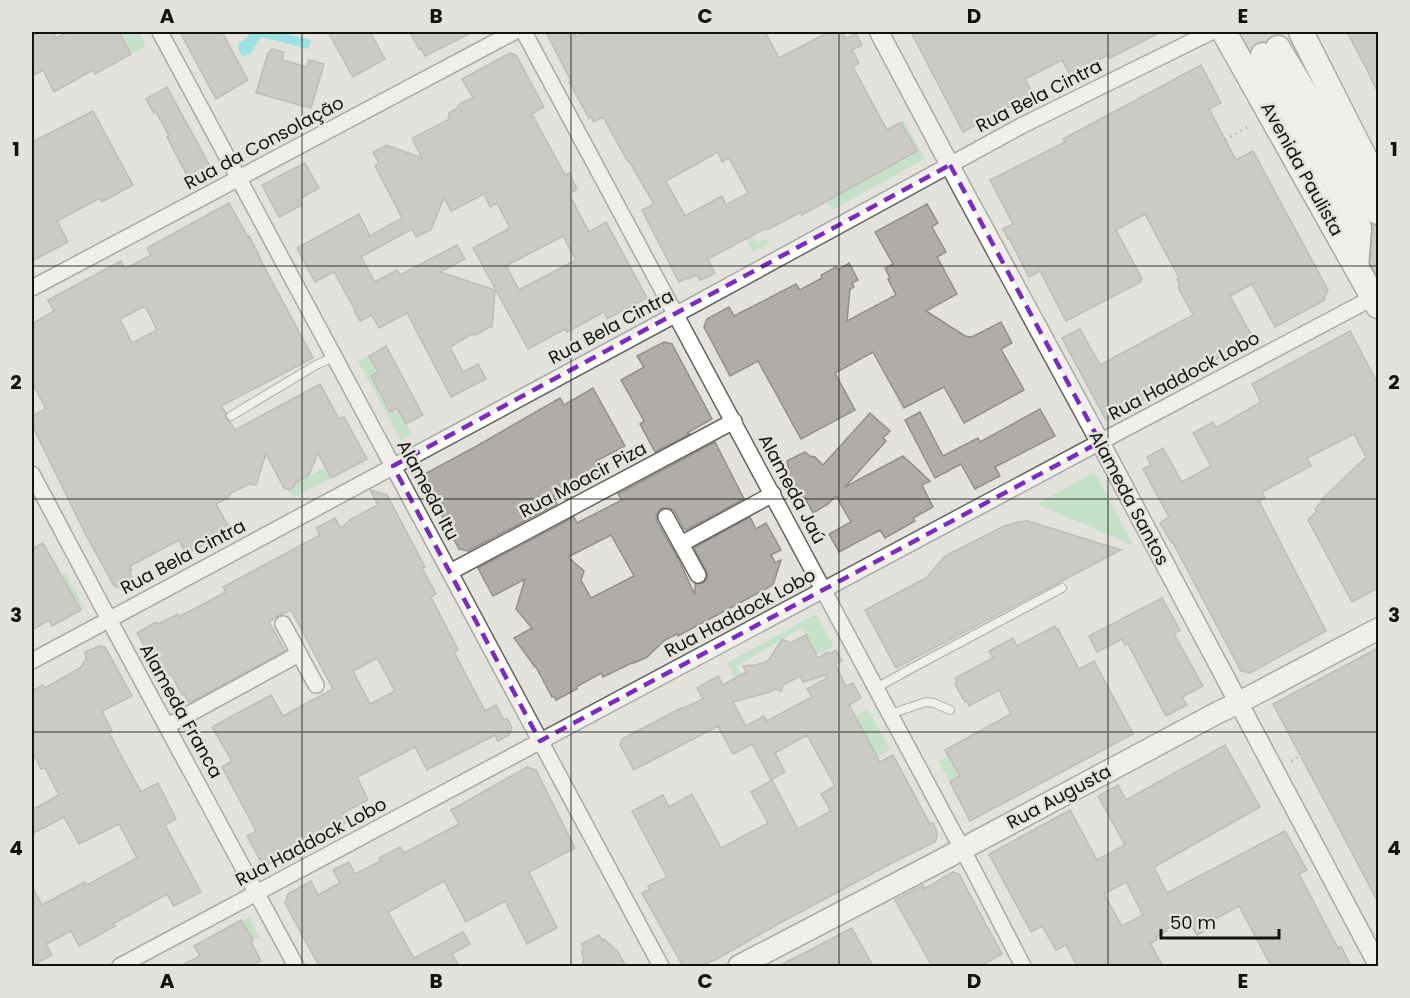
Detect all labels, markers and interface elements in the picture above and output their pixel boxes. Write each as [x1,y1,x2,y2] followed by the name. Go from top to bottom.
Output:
[160,2,175,30] text: A
[429,2,443,30] text: B
[697,2,713,30] text: C
[967,2,981,30] text: D
[1238,2,1248,30] text: E
[971,53,1106,138] street label: Rua Bela Cintra
[179,90,348,195] street label: Rua da Consolação
[1255,97,1350,240] street label: Avenida Paulista
[12,135,20,163] text: 1
[1390,135,1398,163] text: 1
[544,283,678,370] street label: Rua Bela Cintra
[1104,325,1264,426] street label: Rua Haddock Lobo
[10,368,22,396] text: 2
[1388,368,1400,396] text: 2
[1083,426,1176,570] street label: Alameda Santos
[753,430,832,548] street label: Alameda Jaú
[392,435,465,544] street label: Alameda Itu
[515,435,651,524] street label: Rua Moacir Piza
[116,513,250,600] street label: Rua Bela Cintra
[660,562,820,663] street label: Rua Haddock Lobo
[10,601,22,629] text: 3
[1388,601,1400,629] text: 3
[134,639,229,782] street label: Alameda Franca
[1002,759,1115,835] street label: Rua Augusta
[231,791,391,892] street label: Rua Haddock Lobo
[9,834,23,862] text: 4
[1387,834,1401,862] text: 4
[1161,902,1280,940] scale bar
[1170,910,1216,935] text: 50 m
[160,967,175,995] text: A
[429,967,443,995] text: B
[697,967,713,995] text: C
[967,967,981,995] text: D
[1238,967,1248,995] text: E

